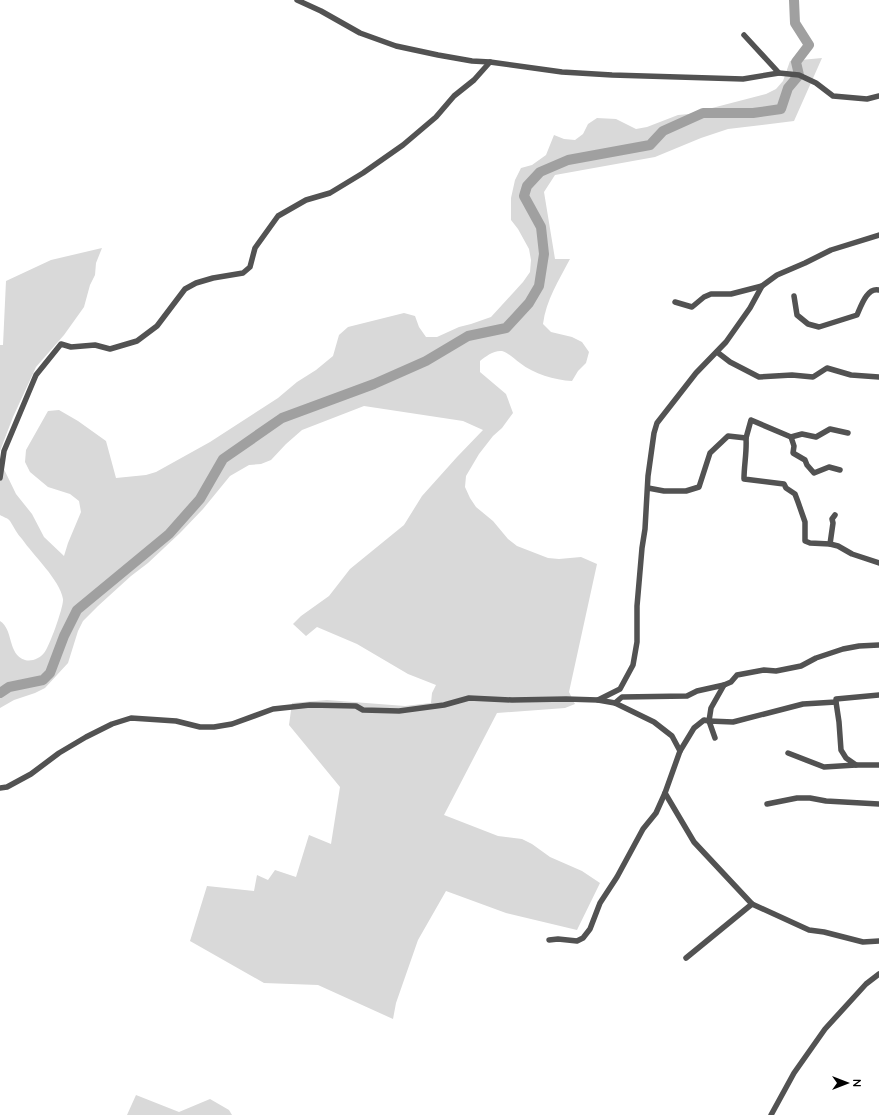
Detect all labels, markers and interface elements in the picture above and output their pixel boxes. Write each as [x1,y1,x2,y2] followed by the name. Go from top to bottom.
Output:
[827,1063,867,1103] north arrow
[850,1079,864,1087] text: N

